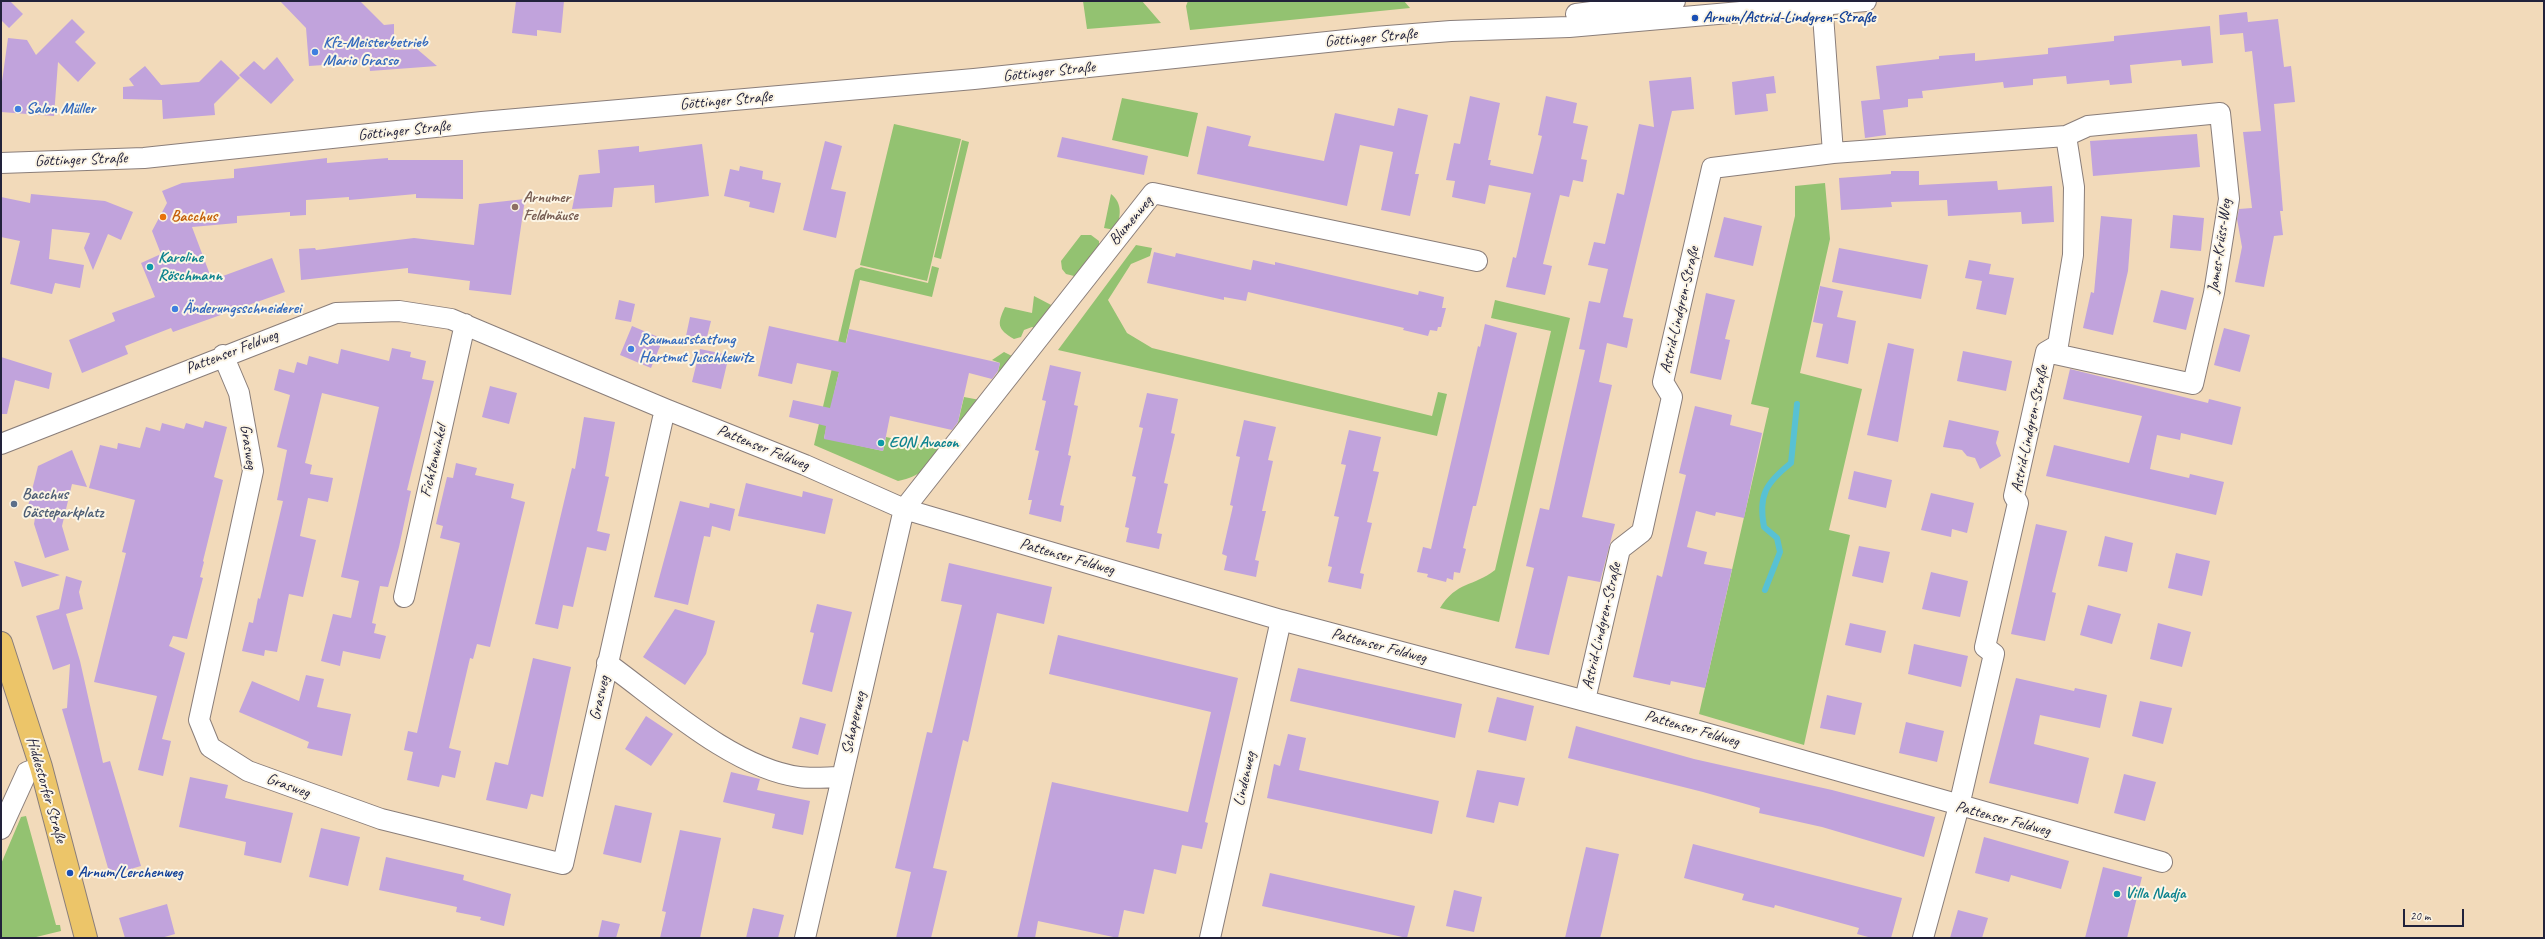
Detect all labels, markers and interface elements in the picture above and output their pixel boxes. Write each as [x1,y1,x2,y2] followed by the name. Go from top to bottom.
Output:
[1703,8,1875,28] place label: Arnum/Astrid-Lindgren-Straße
[1690,13,1700,23] marker: Arnum/Astrid-Lindgren-Straße
[1324,24,1418,52] street label: Göttinger Straße
[323,33,428,71] place label: Kfz-Meisterbetrieb Mario Grasso
[310,47,320,57] marker: Kfz-Meisterbetrieb Mario Grasso
[1002,58,1096,86] street label: Göttinger Straße
[679,87,773,115] street label: Göttinger Straße
[26,99,95,119] place label: Salon Müller
[13,104,23,114] marker: Salon Müller
[357,117,451,145] street label: Göttinger Straße
[34,149,128,171] street label: Göttinger Straße
[523,188,578,226] place label: Arnumer Feldmäuse
[1105,192,1157,250] street label: Blumenweg
[2204,198,2236,294] street label: James-Krüss-Weg
[510,202,520,212] marker: Arnumer Feldmäuse
[171,207,217,227] place label: Bacchus
[158,212,168,222] marker: Bacchus
[1656,245,1704,375] street label: Astrid-Lindgren-Straße
[158,248,222,286] place label: Karoline Röschmann
[145,262,155,272] marker: Karoline Röschmann
[183,299,301,319] place label: Änderungsschneiderei
[170,304,180,314] marker: Änderungsschneiderei
[183,326,281,378] street label: Pattenser Feldweg
[639,330,753,368] place label: Raumausstattung Hartmut Juschkewitz
[626,344,636,354] marker: Raumausstattung Hartmut Juschkewitz
[2007,364,2053,494] street label: Astrid-Lindgren-Straße
[714,421,812,475] street label: Pattenser Feldweg
[235,423,261,471] street label: Grasweg
[416,423,452,499] street label: Fichtenwinkel
[889,433,959,453] place label: EON Avacon
[876,438,886,448] marker: EON Avacon
[22,485,103,523] place label: Bacchus Gästeparkplatz
[9,499,19,509] marker: Bacchus Gästeparkplatz
[1017,534,1117,580] street label: Pattenser Feldweg
[1578,561,1626,691] street label: Astrid-Lindgren-Straße
[1329,624,1429,668] street label: Pattenser Feldweg
[586,674,614,722] street label: Grasweg
[837,690,871,756] street label: Schaperweg
[1642,706,1742,752] street label: Pattenser Feldweg
[22,735,70,845] street label: Hiddestorfer Straße
[1229,750,1261,808] street label: Lindenweg
[264,769,312,803] street label: Grasweg
[1953,797,2053,841] street label: Pattenser Feldweg
[78,863,183,883] place label: Arnum/Lerchenweg
[65,868,75,878] marker: Arnum/Lerchenweg
[2125,884,2186,904] place label: Villa Nadja
[2112,889,2122,899] marker: Villa Nadja
[2405,901,2466,927] scale bar
[2410,908,2430,924] text: 20 m

